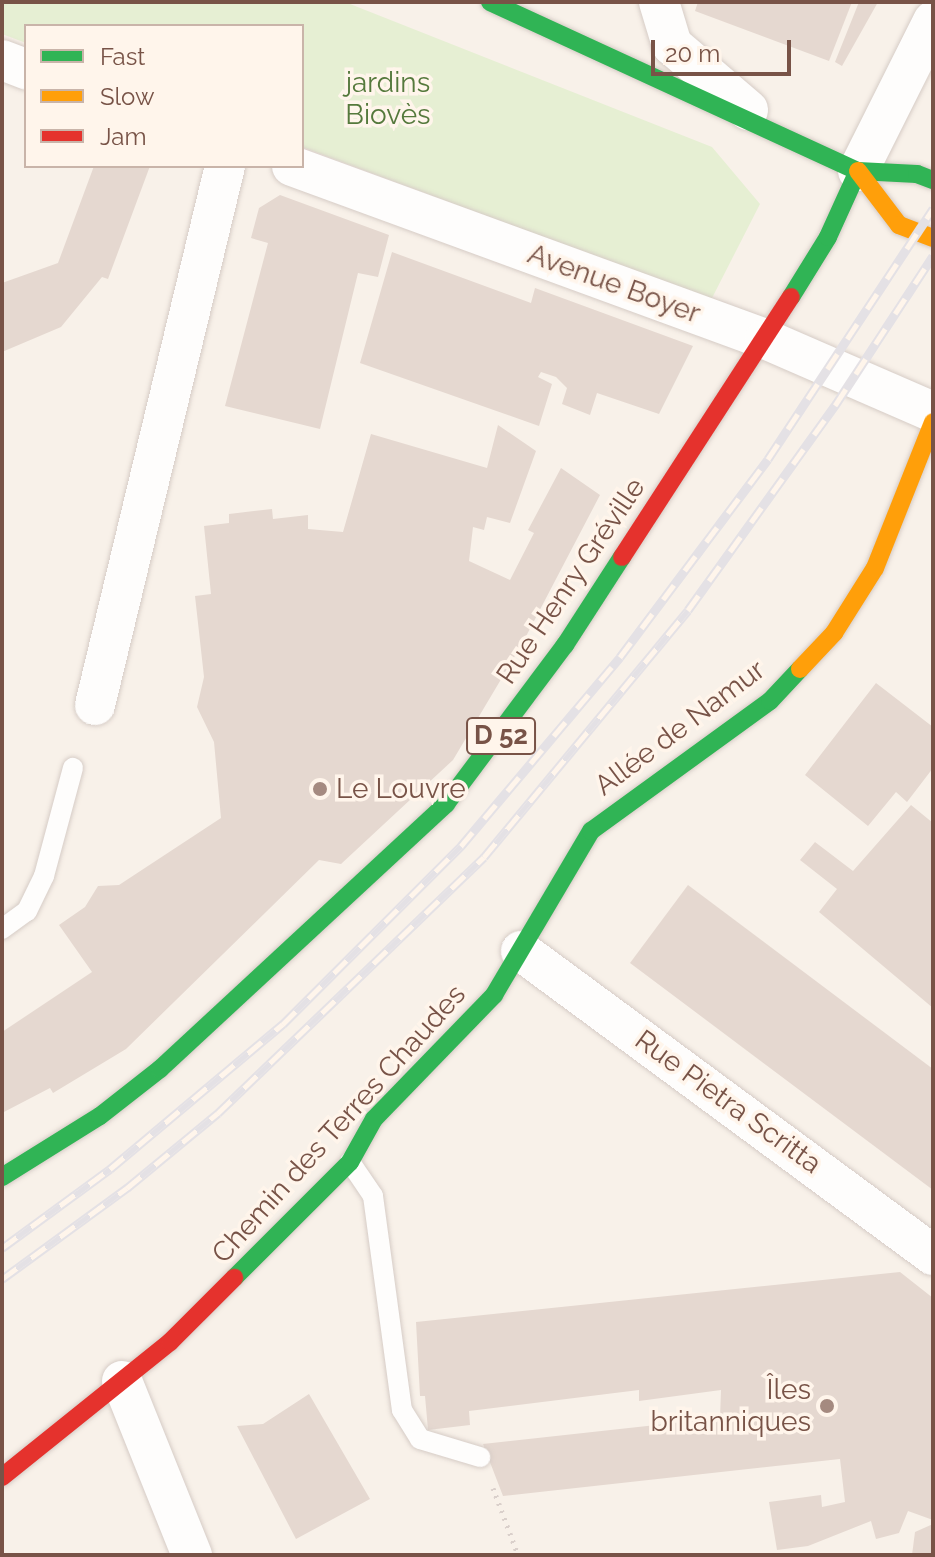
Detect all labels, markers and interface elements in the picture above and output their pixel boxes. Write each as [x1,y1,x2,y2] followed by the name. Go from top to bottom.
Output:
[24,24,304,168] legend
[655,24,795,74] scale bar
[665,39,720,68] text: 20 m
[100,42,145,71] text: Fast
[345,66,431,132] park label: jardins Biovès
[100,82,154,111] text: Slow
[100,122,146,151] text: Jam
[523,237,705,331] street label: Avenue Boyer
[489,471,653,691] street label: Rue Henry Gréville
[588,653,772,803] street label: Allée de Namur
[465,714,537,758] road number: D 52
[336,772,466,806] place label: Le Louvre
[311,780,329,798] marker: Le Louvre
[205,978,473,1270] street label: Chemin des Terres Chaudes
[628,1023,828,1181] street label: Rue Pietra Scritta
[651,1373,811,1439] place label: Îles britanniques
[818,1397,836,1415] marker: Îles britanniques

